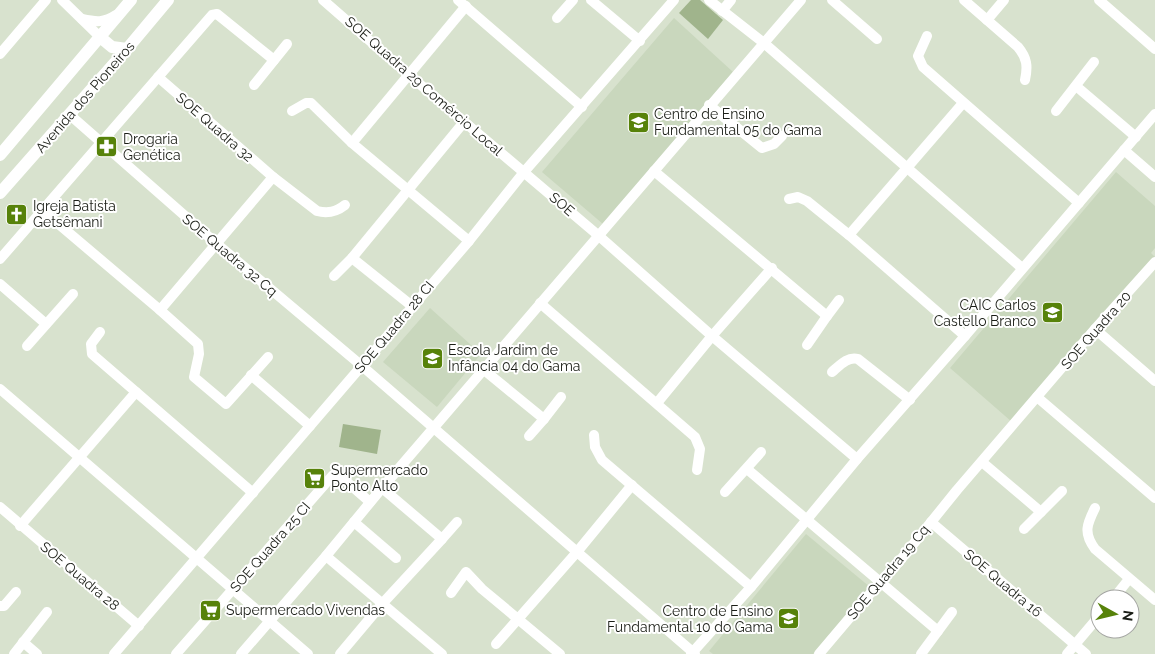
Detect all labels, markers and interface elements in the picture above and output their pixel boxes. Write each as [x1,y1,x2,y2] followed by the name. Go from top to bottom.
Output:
[342,13,506,159] street label: SOE Quadra 29 Comércio Local
[32,38,138,156] street label: Avenida dos Pioneiros
[173,89,257,165] street label: SOE Quadra 32
[654,106,822,138] place label: Centro de Ensino Fundamental 05 do Gama
[626,110,650,134] school or university icon: Centro de Ensino Fundamental 05 do Gama
[123,131,181,163] place label: Drogaria Genética
[95,135,119,159] pharmacy icon: Drogaria Genética
[546,189,578,219] street label: SOE
[33,198,116,230] place label: Igreja Batista Getsêmani
[5,202,29,226] church icon: Igreja Batista Getsêmani
[179,211,281,299] street label: SOE Quadra 32 Cq
[351,278,437,376] street label: SOE Quadra 28 CI
[1058,288,1134,372] street label: SOE Quadra 20
[934,297,1036,329] place label: CAIC Carlos Castello Branco
[1040,301,1064,325] school or university icon: CAIC Carlos Castello Branco
[448,342,580,374] place label: Escola Jardim de Infância 04 do Gama
[420,346,444,370] school or university icon: Escola Jardim de Infância 04 do Gama
[331,462,428,494] place label: Supermercado Ponto Alto
[303,466,327,490] supermarket icon: Supermercado Ponto Alto
[227,499,313,595] street label: SOE Quadra 25 CI
[844,522,932,622] street label: SOE Quadra 19 Cq
[37,538,123,614] street label: SOE Quadra 28
[961,546,1045,620] street label: SOE Quadra 16
[1090,589,1140,639] north arrow
[198,598,222,622] supermarket icon: Supermercado Vivendas
[226,602,385,618] place label: Supermercado Vivendas
[607,603,773,635] place label: Centro de Ensino Fundamental 10 do Gama
[777,607,801,631] school or university icon: Centro de Ensino Fundamental 10 do Gama
[1119,609,1137,622] text: N

